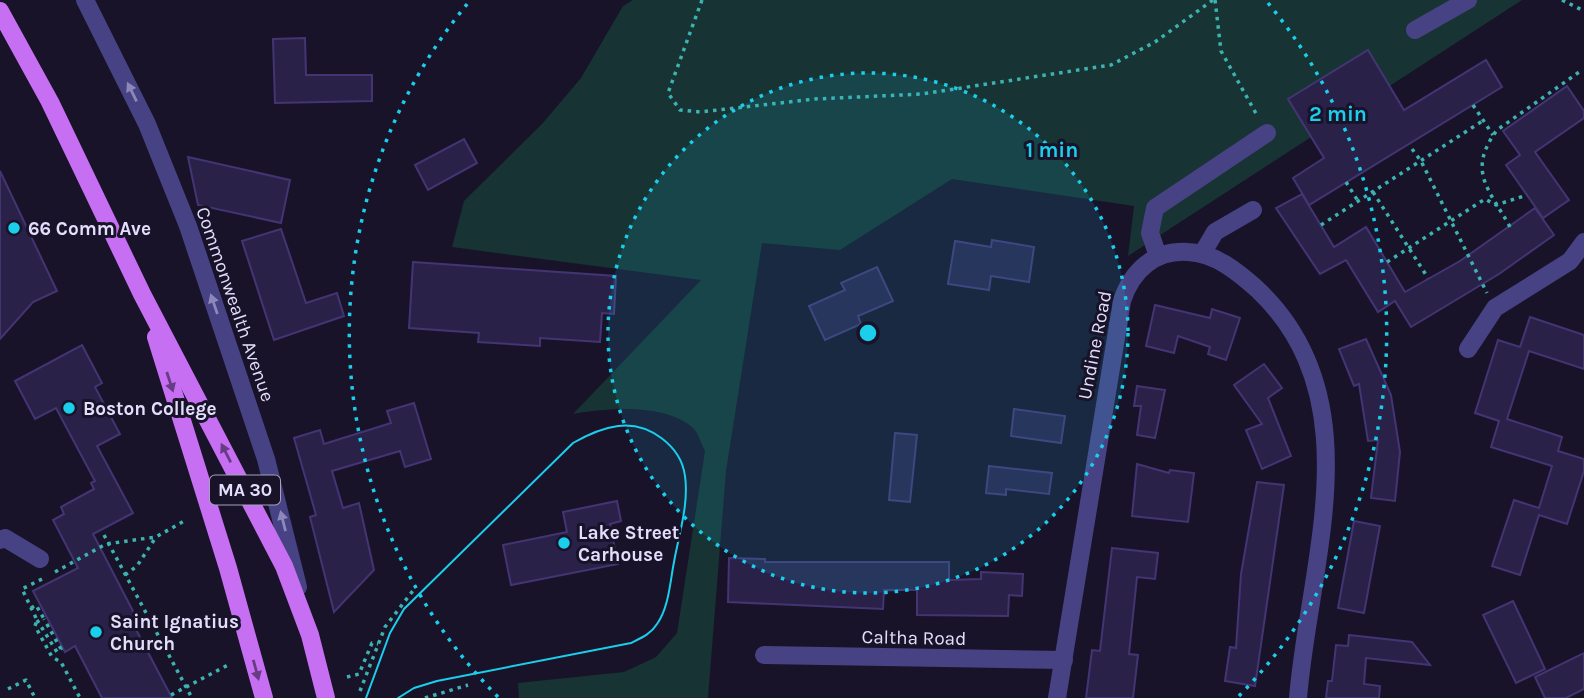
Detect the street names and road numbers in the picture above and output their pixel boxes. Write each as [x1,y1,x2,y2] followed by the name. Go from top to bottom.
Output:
[191,204,279,405] street label: Commonwealth Avenue
[1074,289,1116,401] street label: Undine Road
[210,476,280,504] road number: MA 30
[861,626,967,650] street label: Caltha Road

